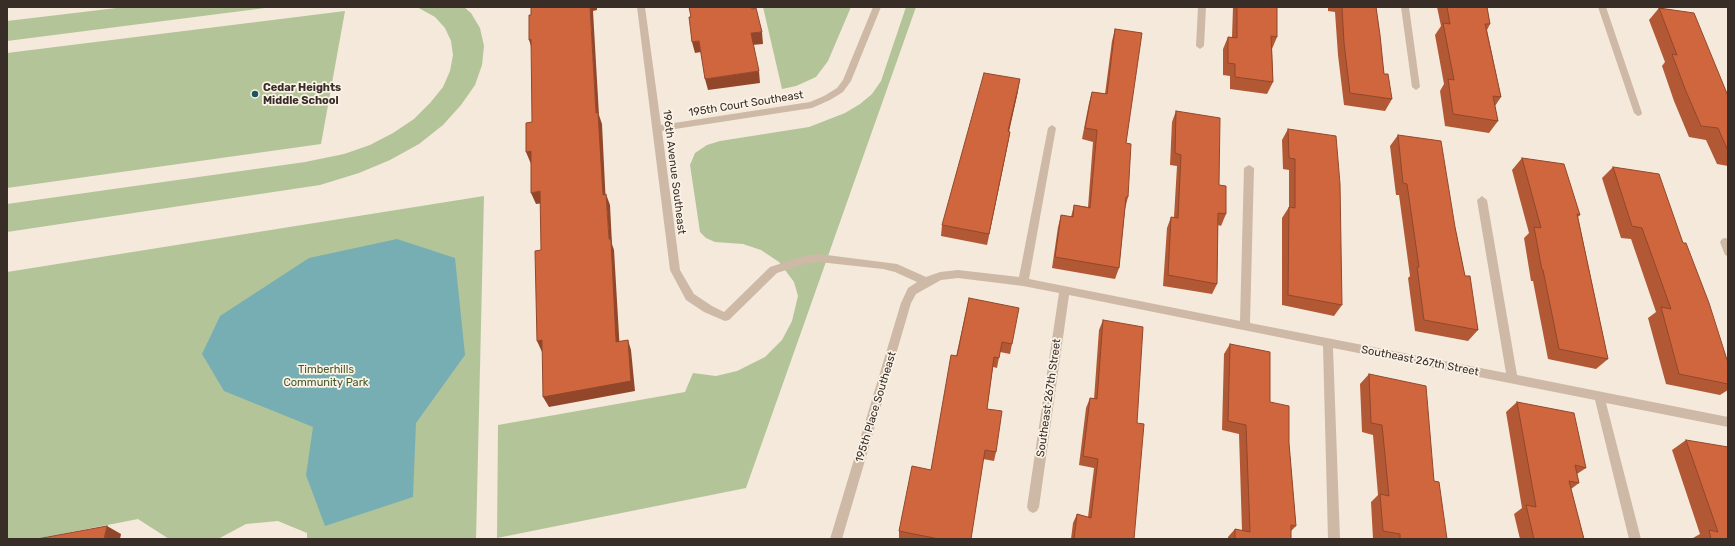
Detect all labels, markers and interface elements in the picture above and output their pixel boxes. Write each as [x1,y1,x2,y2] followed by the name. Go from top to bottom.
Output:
[263,81,341,107] place label: Cedar Heights Middle School
[688,88,804,120] street label: 195th Court Southeast
[250,89,260,99] marker: Cedar Heights Middle School
[660,109,688,235] street label: 196th Avenue Southeast
[1034,338,1064,458] street label: Southeast 267th Street
[1360,343,1480,379] street label: Southeast 267th Street
[853,350,899,464] street label: 195th Place Southeast
[283,363,369,389] park label: Timberhills Community Park

